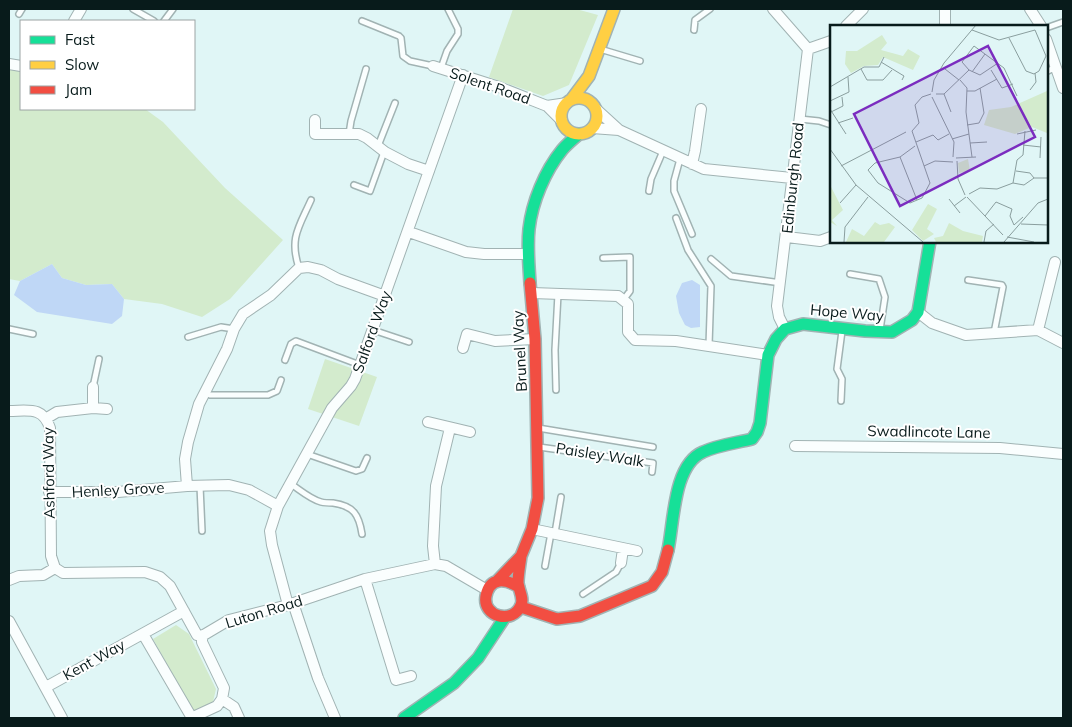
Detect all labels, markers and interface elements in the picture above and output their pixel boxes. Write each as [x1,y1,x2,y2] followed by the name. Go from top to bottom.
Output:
[20,20,195,110] legend
[830,25,1047,242] inset map
[65,30,95,49] text: Fast
[65,55,99,74] text: Slow
[447,63,533,108] street label: Solent Road
[65,80,92,99] text: Jam
[777,121,808,234] street label: Edinburgh Road
[348,288,395,376] street label: Salford Way
[809,300,885,325] street label: Hope Way
[508,310,531,392] street label: Brunel Way
[867,421,991,442] street label: Swadlincote Lane
[38,427,59,519] street label: Ashford Way
[555,438,646,471] street label: Paisley Walk
[71,478,165,501] street label: Henley Grove
[223,591,305,632] street label: Luton Road
[59,635,128,684] street label: Kent Way

